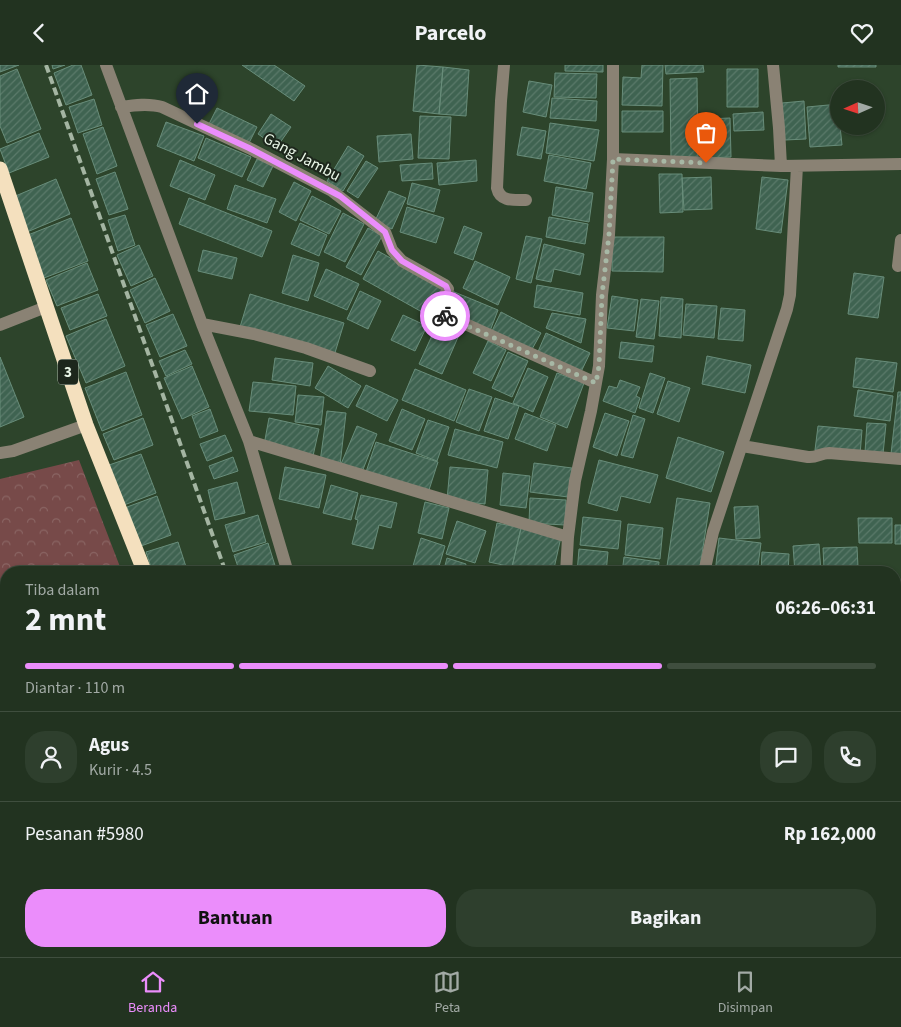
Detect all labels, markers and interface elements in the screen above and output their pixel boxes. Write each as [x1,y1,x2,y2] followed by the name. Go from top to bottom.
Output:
[414,17,487,49] text: Parcelo
[25,19,53,47] icon: back
[848,19,876,47] icon: heart
[176,73,218,124] pin
[183,80,211,108] icon: home
[830,80,885,135] north arrow
[830,80,885,135] map controls
[685,112,727,163] pin
[692,119,720,147] icon: bag
[260,127,344,187] street label: Gang Jambu
[420,291,470,341] courier
[431,302,459,330] icon: bike
[58,359,78,385] road number: 3
[25,579,100,601] text: Tiba dalam
[775,595,876,622] text: 06:26–06:31
[25,597,106,643] text: 2 mnt
[25,677,125,699] text: Diantar · 110 m
[25,731,77,783] button: person
[760,731,812,783] button: chat
[824,731,876,783] button: phone
[89,732,129,759] text: Agus
[89,759,152,781] text: Kurir · 4.5
[25,821,144,848] text: Pesanan #5980
[784,821,876,848] text: Rp 162,000
[25,889,446,947] button: Bantuan
[456,889,876,947] button: Bagikan
[128,968,177,1018] tab: Beranda
[433,968,461,1018] tab: Peta
[718,968,773,1018] tab: Disimpan

